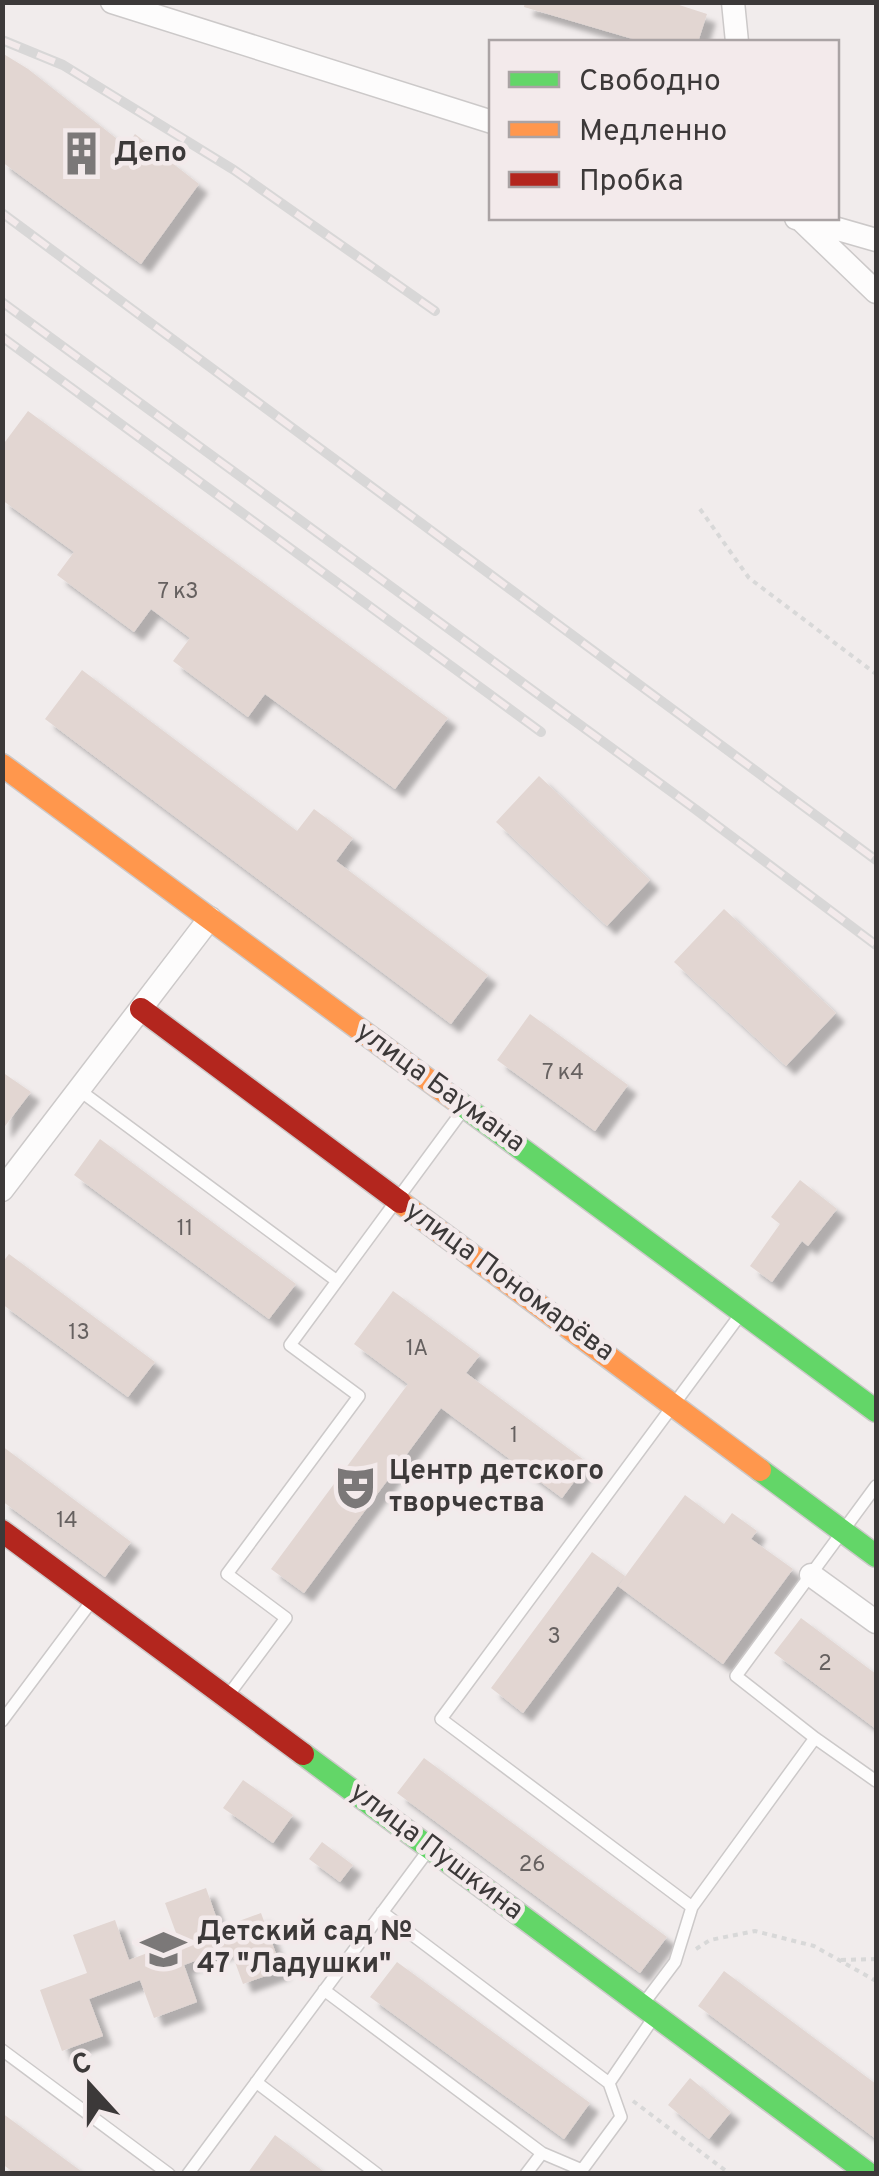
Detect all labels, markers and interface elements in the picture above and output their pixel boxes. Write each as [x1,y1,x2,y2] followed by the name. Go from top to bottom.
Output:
[489,40,839,220] legend
[579,64,721,101] text: Свободно
[579,114,727,151] text: Медленно
[57,130,105,178] building icon: Депо
[114,136,187,172] place label: Депо
[579,164,684,201] text: Пробка
[157,579,199,606] house number: 7 к3
[348,1014,532,1162] street label: улица Баумана
[542,1060,584,1087] house number: 7 к4
[397,1194,621,1370] street label: улица Пономарёва
[177,1216,193,1243] house number: 11
[68,1320,90,1347] house number: 13
[406,1336,428,1363] house number: 1А
[510,1423,518,1450] house number: 1
[389,1454,604,1522] place label: Центр детского творчества
[332,1464,380,1512] theatre icon: Центр детского творчества
[56,1508,78,1535] house number: 14
[547,1624,561,1651] house number: 3
[818,1651,832,1678] house number: 2
[342,1775,530,1929] street label: улица Пушкина
[519,1852,545,1879] house number: 26
[197,1915,412,1983] place label: Детский сад № 47 "Ладушки"
[140,1925,188,1973] school or university icon: Детский сад № 47 "Ладушки"
[40,2036,140,2136] north arrow
[67,2045,97,2085] text: С

